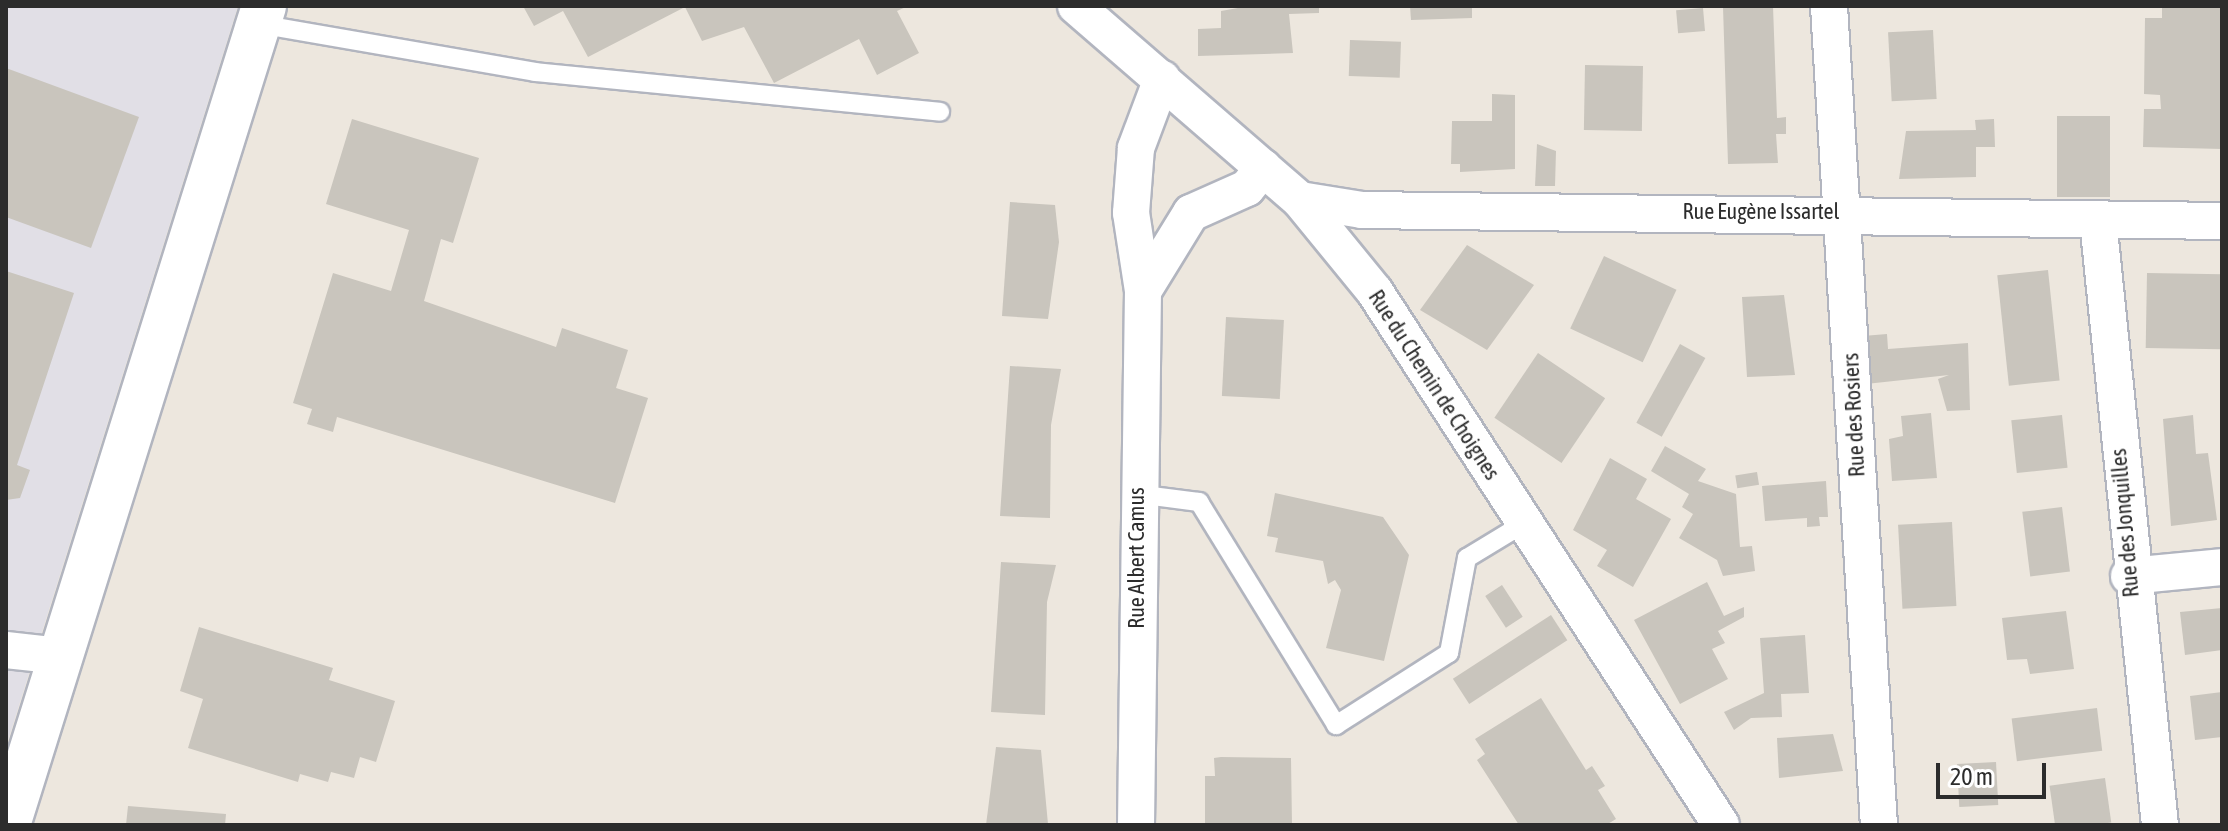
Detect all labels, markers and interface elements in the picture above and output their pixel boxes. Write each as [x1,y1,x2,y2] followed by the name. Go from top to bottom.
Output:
[1683,199,1839,225] street label: Rue Eugène Issartel
[1363,285,1505,485] street label: Rue du Chemin de Choignes
[1838,352,1870,478] street label: Rue des Rosiers
[2105,448,2145,598] street label: Rue des Jonquilles
[1124,487,1150,629] street label: Rue Albert Camus
[1940,747,2050,797] scale bar
[1950,763,1993,790] text: 20 m

